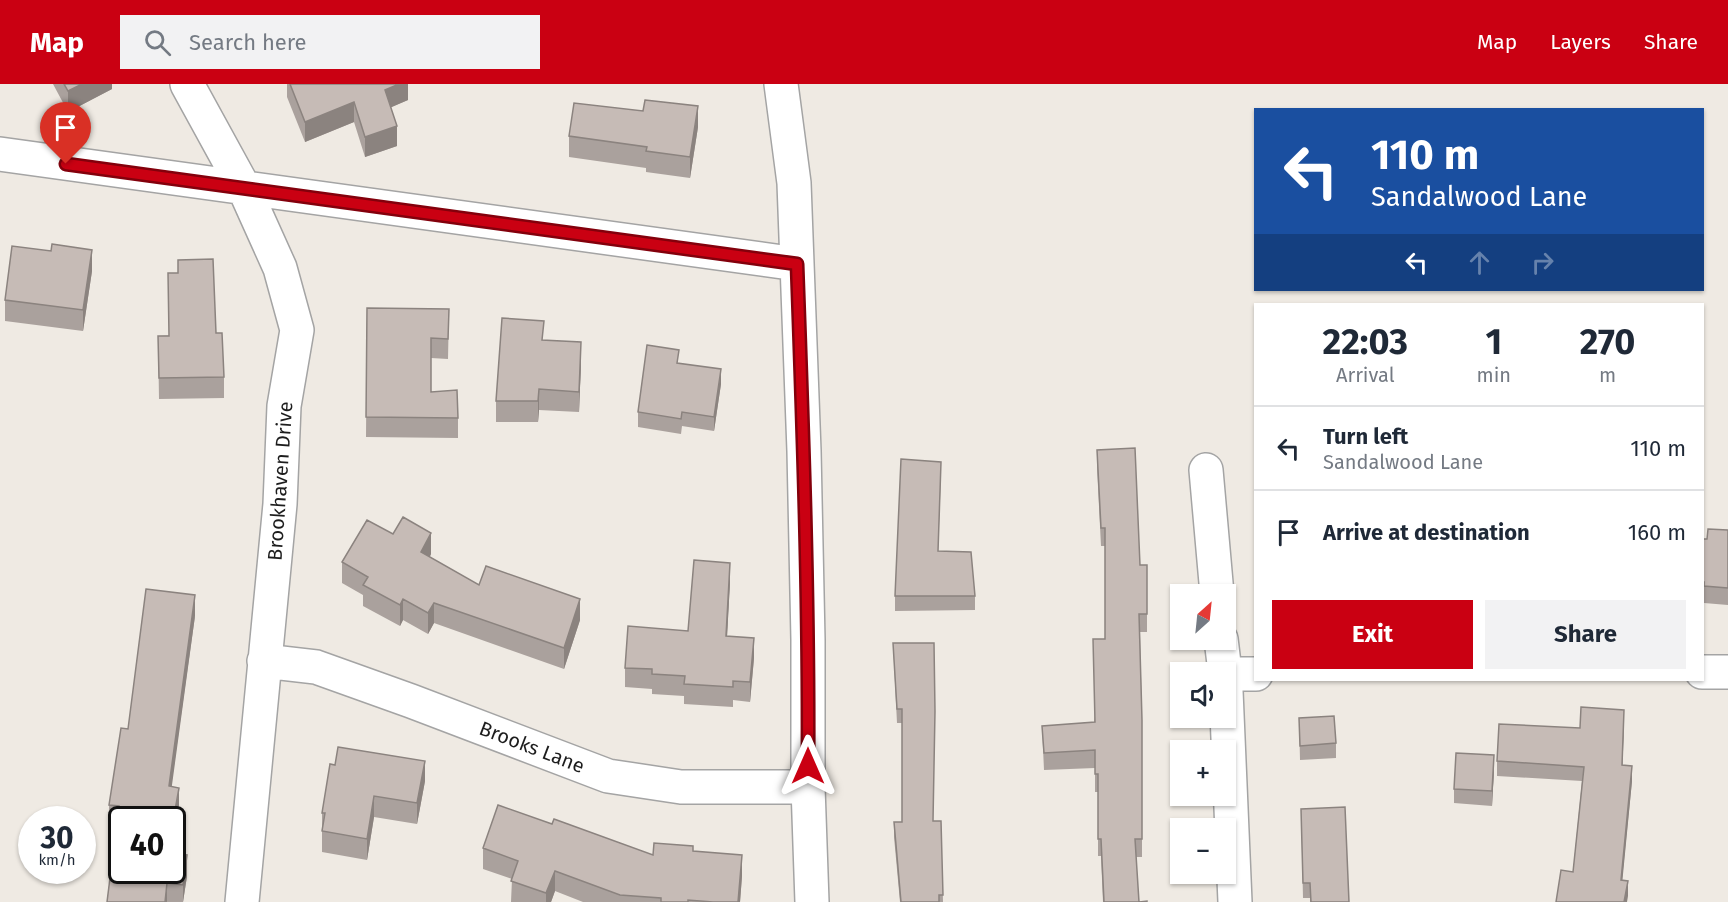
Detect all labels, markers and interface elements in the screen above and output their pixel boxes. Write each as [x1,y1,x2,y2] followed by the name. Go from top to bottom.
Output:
[120,15,540,69] search box
[30,26,84,59] text: Map
[141,26,174,59] icon: search
[189,29,307,56] text: Search here
[1477,29,1517,55] text: Map
[1550,29,1611,55] text: Layers
[1644,29,1698,55] text: Share
[40,102,91,164] pin
[49,111,82,144] icon: arrive
[1371,130,1479,180] text: 110 m
[1272,132,1350,210] icon: left
[1371,181,1587,213] text: Sandalwood Lane
[1400,246,1433,279] icon: left
[1463,246,1496,279] icon: ahead
[1526,246,1559,279] icon: right
[1323,320,1408,364] text: 22:03
[1485,320,1502,364] text: 1
[1580,320,1635,364] text: 270
[1336,363,1395,387] text: Arrival
[1477,363,1511,387] text: min
[1599,363,1616,387] text: m
[262,400,298,562] street label: Brookhaven Drive
[1323,423,1408,450] text: Turn left
[1272,432,1305,465] icon: left
[1630,435,1686,462] text: 110 m
[1323,450,1483,474] text: Sandalwood Lane
[1272,516,1305,549] icon: arrive
[1323,519,1530,546] text: Arrive at destination
[1628,519,1686,546] text: 160 m
[1170,584,1236,650] north arrow
[1170,584,1236,884] map controls
[1272,600,1473,669] button: Exit
[1485,600,1686,669] button: Share
[1170,662,1236,728] button: sound
[476,716,588,778] street label: Brooks Lane
[776,734,840,798] position arrow
[1170,740,1236,806] button: +
[108,806,186,884] speed limit sign: 40
[1170,818,1236,884] button: −
[40,820,74,856] text: 30
[38,851,76,869] text: km/h

